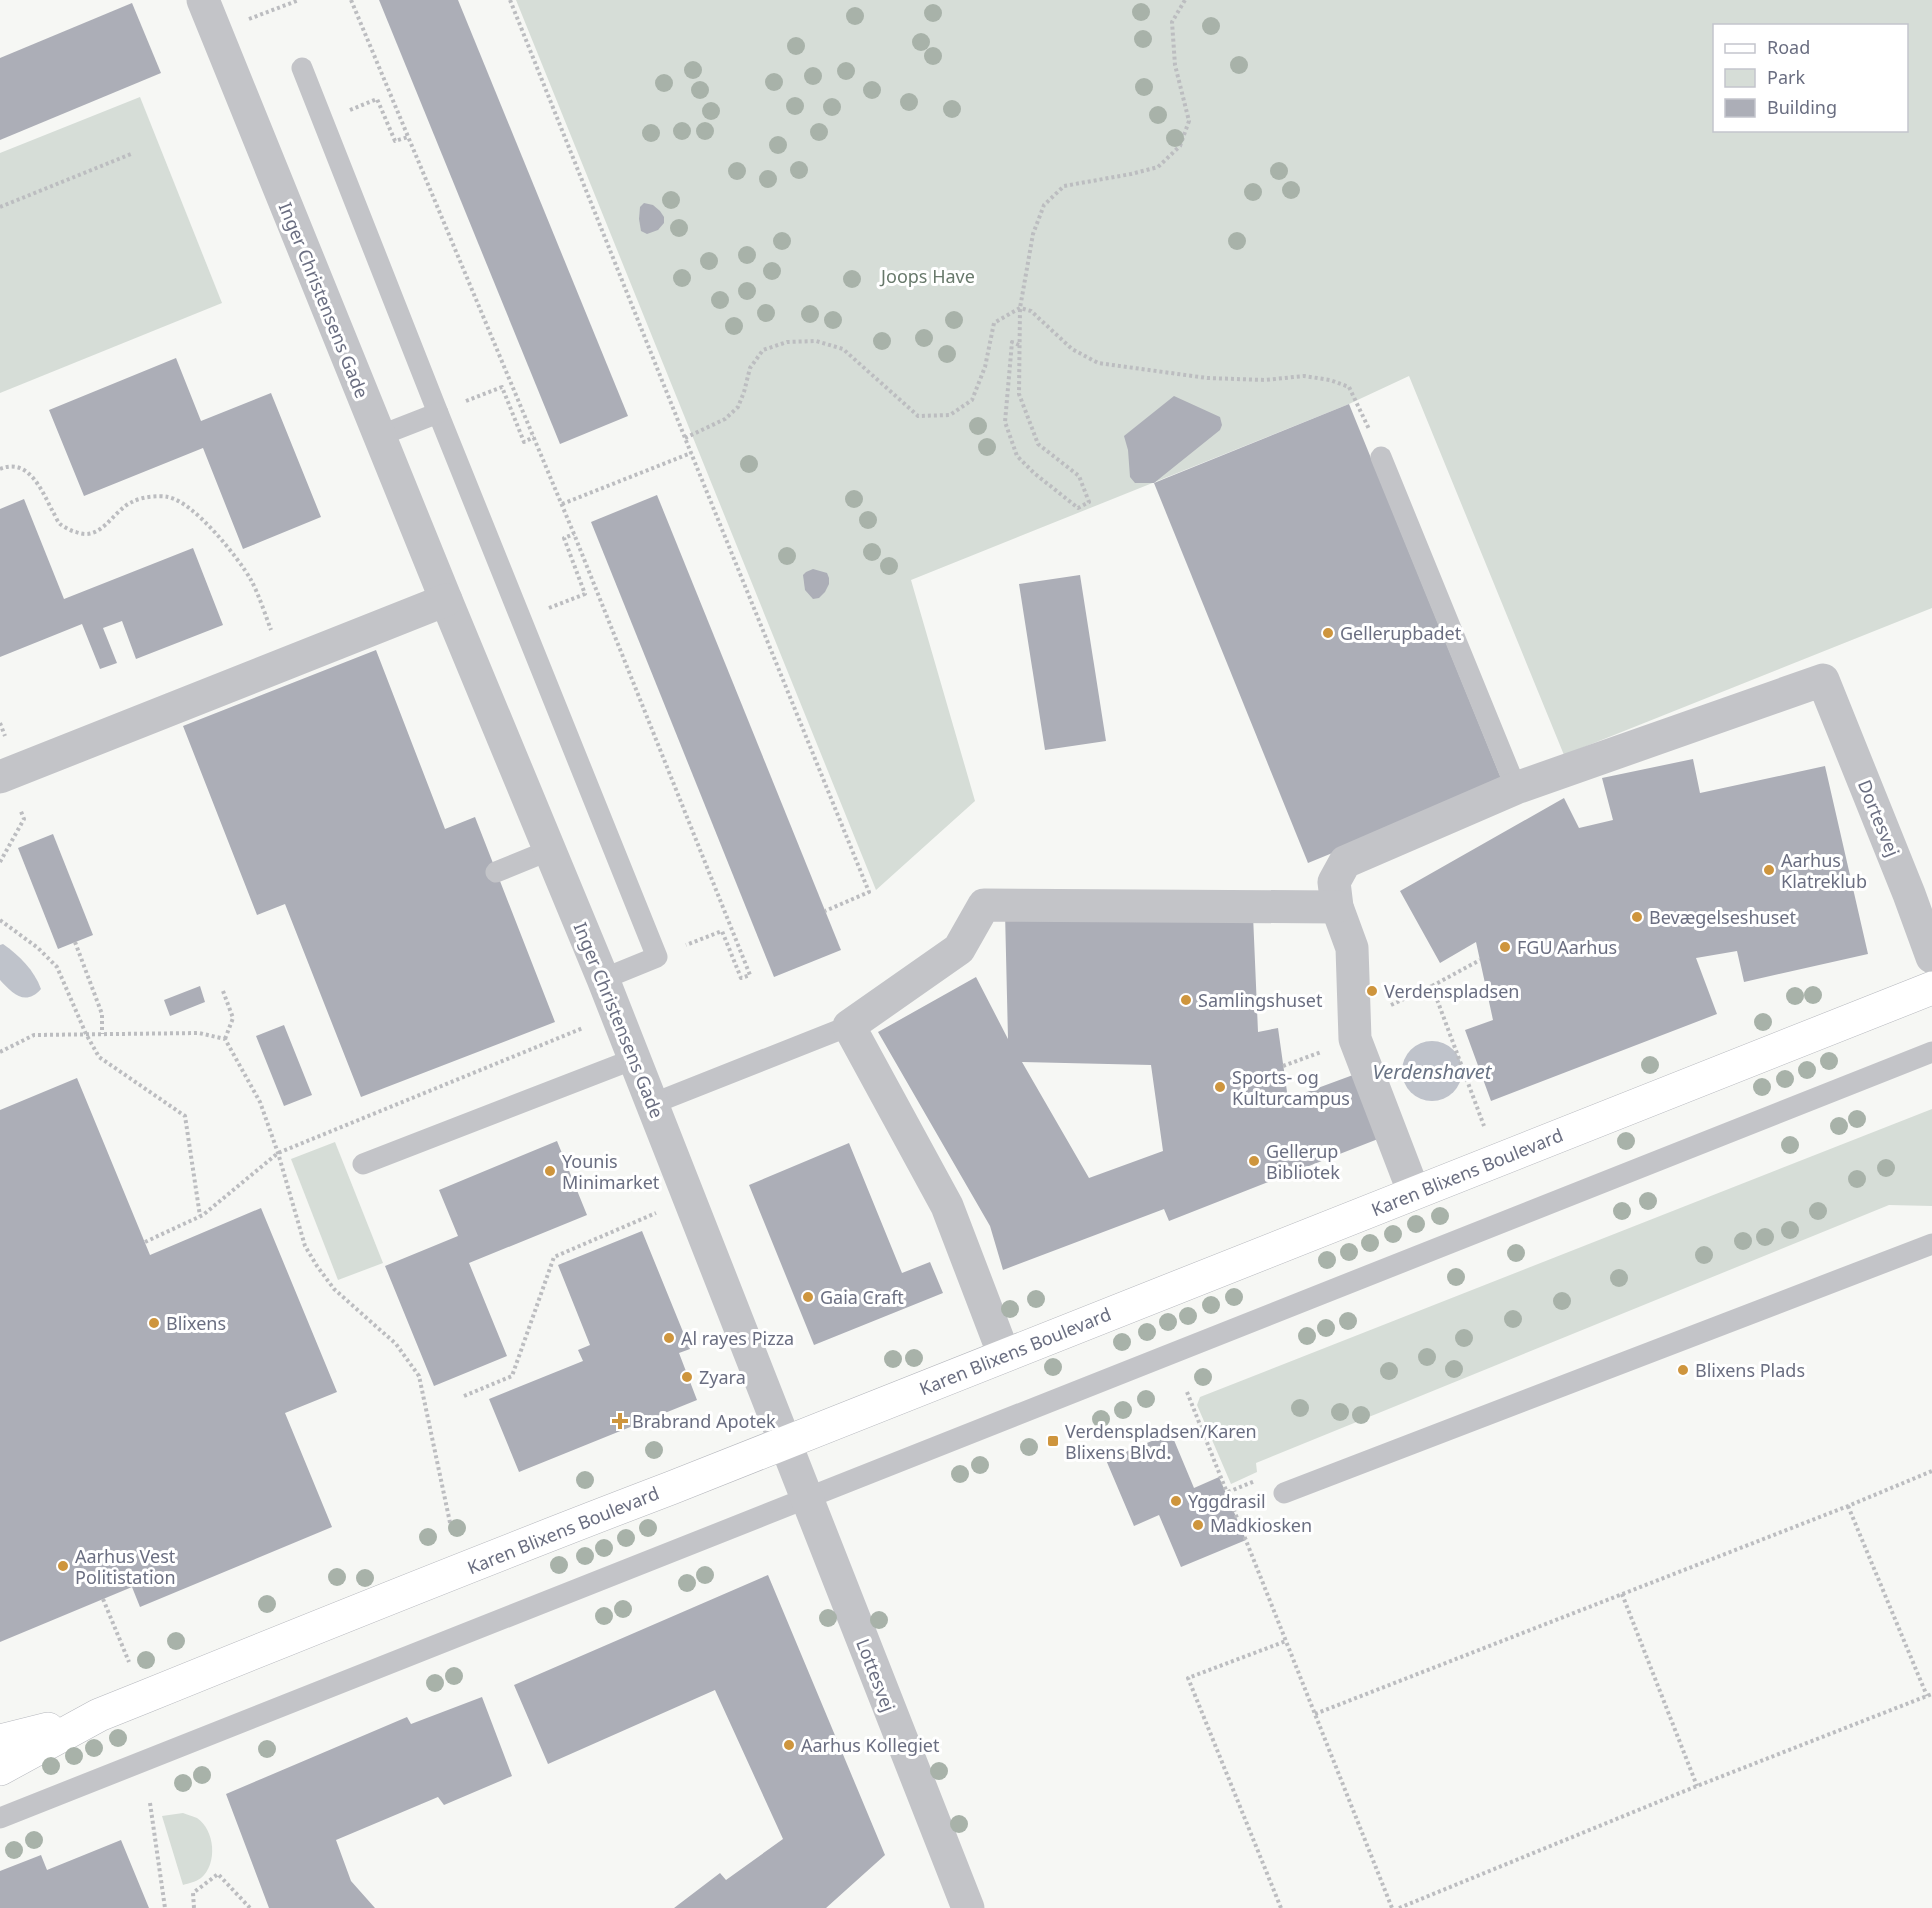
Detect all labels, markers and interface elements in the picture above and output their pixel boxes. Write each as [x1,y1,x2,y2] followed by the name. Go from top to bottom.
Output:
[1713,24,1908,132] legend
[1767,35,1810,59] text: Road
[1767,65,1805,89] text: Park
[1767,95,1837,119] text: Building
[274,199,374,401] street label: Inger Christensens Gade
[879,264,975,288] park label: Joops Have
[1340,621,1462,645] place label: Gellerupbadet
[1321,626,1335,640] marker: Gellerupbadet
[1853,776,1905,860] street label: Dortesvej
[1781,848,1867,893] place label: Aarhus Klatreklub
[1762,863,1776,877] marker: Aarhus Klatreklub
[1649,905,1796,929] place label: Bevægelseshuset
[1630,910,1644,924] marker: Bevægelseshuset
[569,919,669,1121] street label: Inger Christensens Gade
[1517,935,1617,959] place label: FGU Aarhus
[1498,940,1512,954] marker: FGU Aarhus
[1384,979,1519,1003] place label: Verdenspladsen
[1365,984,1379,998] marker: Verdenspladsen
[1198,988,1323,1012] place label: Samlingshuset
[1179,993,1193,1007] marker: Samlingshuset
[1373,1058,1493,1085] water label: Verdenshavet
[1232,1065,1350,1110] place label: Sports- og Kulturcampus
[1213,1080,1227,1094] marker: Sports- og Kulturcampus
[1368,1123,1566,1221] street label: Karen Blixens Boulevard
[1266,1139,1340,1184] place label: Gellerup Bibliotek
[562,1149,660,1194] place label: Younis Minimarket
[1247,1154,1261,1168] marker: Gellerup Bibliotek
[543,1164,557,1178] marker: Younis Minimarket
[820,1285,904,1309] place label: Gaia Craft
[801,1290,815,1304] marker: Gaia Craft
[916,1302,1114,1400] street label: Karen Blixens Boulevard
[166,1311,226,1335] place label: Blixens
[147,1316,161,1330] marker: Blixens
[681,1326,794,1350] place label: Al rayes Pizza
[662,1331,676,1345] marker: Al rayes Pizza
[1695,1358,1805,1382] place label: Blixens Plads
[1676,1363,1690,1377] marker: Blixens Plads
[699,1365,746,1389] place label: Zyara
[680,1370,694,1384] marker: Zyara
[632,1409,776,1433] place label: Brabrand Apotek
[613,1414,627,1428] marker: Brabrand Apotek
[1065,1419,1257,1464] place label: Verdenspladsen/Karen Blixens Blvd.
[1046,1434,1060,1448] marker: Verdenspladsen/Karen Blixens Blvd.
[464,1481,662,1579] street label: Karen Blixens Boulevard
[1188,1489,1266,1513] place label: Yggdrasil
[1169,1494,1183,1508] marker: Yggdrasil
[1210,1513,1312,1537] place label: Madkiosken
[1191,1518,1205,1532] marker: Madkiosken
[75,1544,176,1589] place label: Aarhus Vest Politistation
[56,1559,70,1573] marker: Aarhus Vest Politistation
[851,1635,901,1715] street label: Lottesvej
[801,1733,940,1757] place label: Aarhus Kollegiet
[782,1738,796,1752] marker: Aarhus Kollegiet

